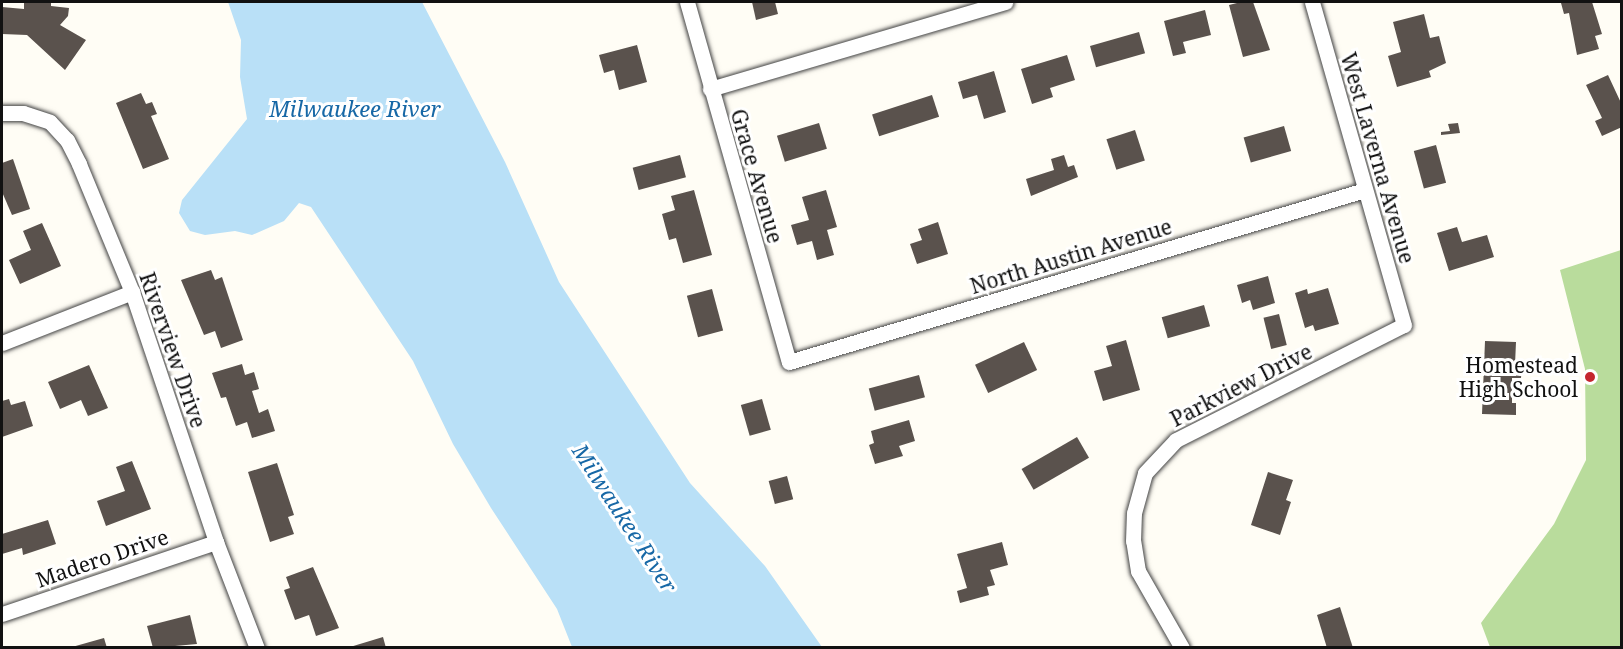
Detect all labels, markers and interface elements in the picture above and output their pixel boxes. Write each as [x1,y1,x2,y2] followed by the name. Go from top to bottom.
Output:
[1336,50,1420,266] street label: West Laverna Avenue
[269,96,441,122] water label: Milwaukee River
[726,106,788,246] street label: Grace Avenue
[967,213,1175,299] street label: North Austin Avenue
[135,269,211,431] street label: Riverview Drive
[1166,338,1316,432] street label: Parkview Drive
[1459,352,1578,402] place label: Homestead High School
[1583,370,1597,384] marker: Homestead High School
[567,439,683,597] water label: Milwaukee River
[32,524,172,592] street label: Madero Drive

